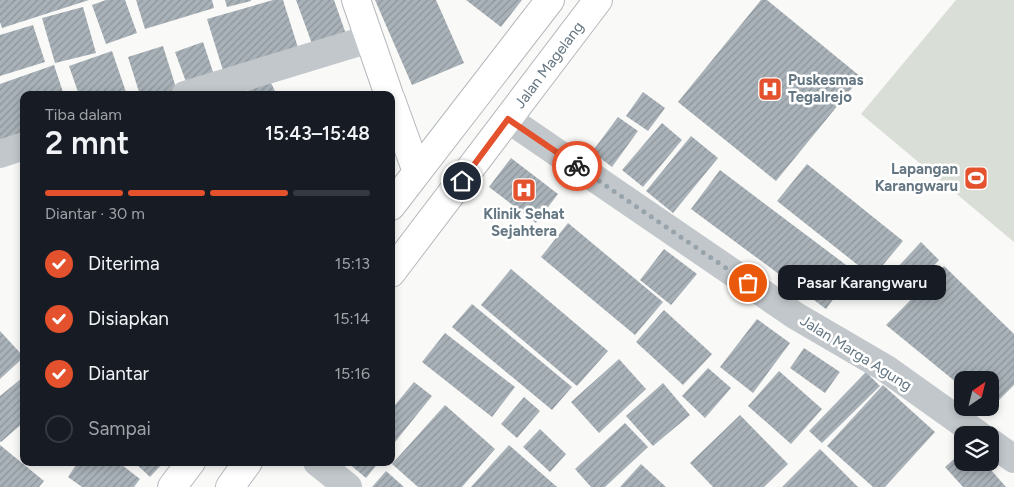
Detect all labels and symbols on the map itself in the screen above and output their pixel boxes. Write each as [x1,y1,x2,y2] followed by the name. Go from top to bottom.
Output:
[511,18,587,112] street label: Jalan Magelang
[788,71,864,106] place label: Puskesmas Tegalrejo
[757,76,783,102] hospital icon: Puskesmas Tegalrejo
[552,141,602,191] courier
[441,160,483,202] pin
[875,160,958,195] place label: Lapangan Karangwaru
[963,165,989,191] sports icon: Lapangan Karangwaru
[511,177,537,203] hospital icon: Klinik Sehat Sejahtera
[483,205,565,240] place label: Klinik Sehat Sejahtera
[727,262,769,304] pin
[778,266,946,300] callout: Pasar Karangwaru
[797,311,915,395] street label: Jalan Marga Agung
[954,371,999,416] north arrow

